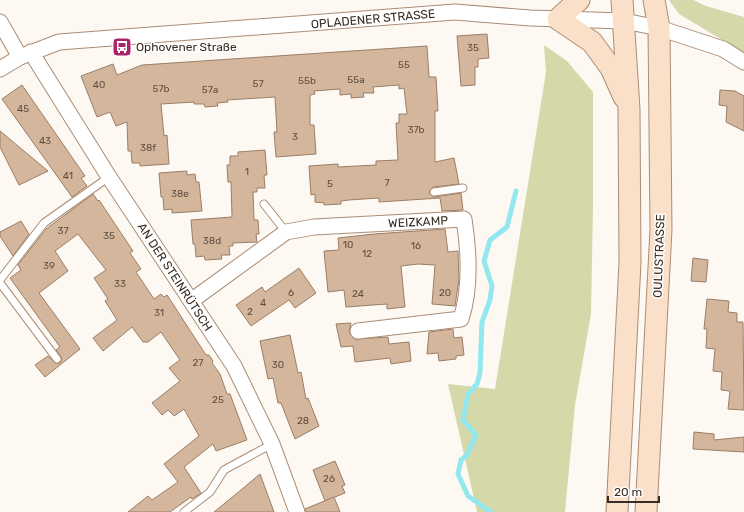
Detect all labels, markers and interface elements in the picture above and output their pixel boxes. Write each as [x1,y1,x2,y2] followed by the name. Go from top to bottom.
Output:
[310,7,436,31] street label: OPLADENER STRASSE
[111,36,133,58] bus stop icon: Ophovener Straße
[136,40,237,54] place label: Ophovener Straße
[467,42,479,54] house number: 35
[398,59,410,71] house number: 55
[347,74,365,86] house number: 55a
[298,75,316,87] house number: 55b
[252,78,264,90] house number: 57
[93,79,105,91] house number: 40
[152,83,170,95] house number: 57b
[202,84,218,96] house number: 57a
[17,103,29,115] house number: 45
[407,124,425,136] house number: 37b
[292,131,298,143] house number: 3
[39,135,51,147] house number: 43
[140,142,156,154] house number: 38f
[245,166,249,178] house number: 1
[63,170,73,182] house number: 41
[384,177,390,189] house number: 7
[327,178,333,190] house number: 5
[171,188,189,200] house number: 38e
[388,213,449,231] street label: WEIZKAMP
[651,214,667,298] street label: OULUSTRASSE
[135,220,215,334] street label: AN DER STEINRÜTSCH
[57,225,69,237] house number: 37
[103,230,115,242] house number: 35
[203,235,221,247] house number: 38d
[343,239,353,251] house number: 10
[411,240,421,252] house number: 16
[362,248,372,260] house number: 12
[43,260,55,272] house number: 39
[114,278,126,290] house number: 33
[288,287,294,299] house number: 6
[439,287,451,299] house number: 20
[352,288,364,300] house number: 24
[260,297,266,309] house number: 4
[247,306,253,318] house number: 2
[154,307,164,319] house number: 31
[193,357,204,369] house number: 27
[272,359,284,371] house number: 30
[212,394,224,406] house number: 25
[297,415,309,427] house number: 28
[323,473,335,485] house number: 26
[608,478,659,504] scale bar
[614,485,642,499] text: 20 m

